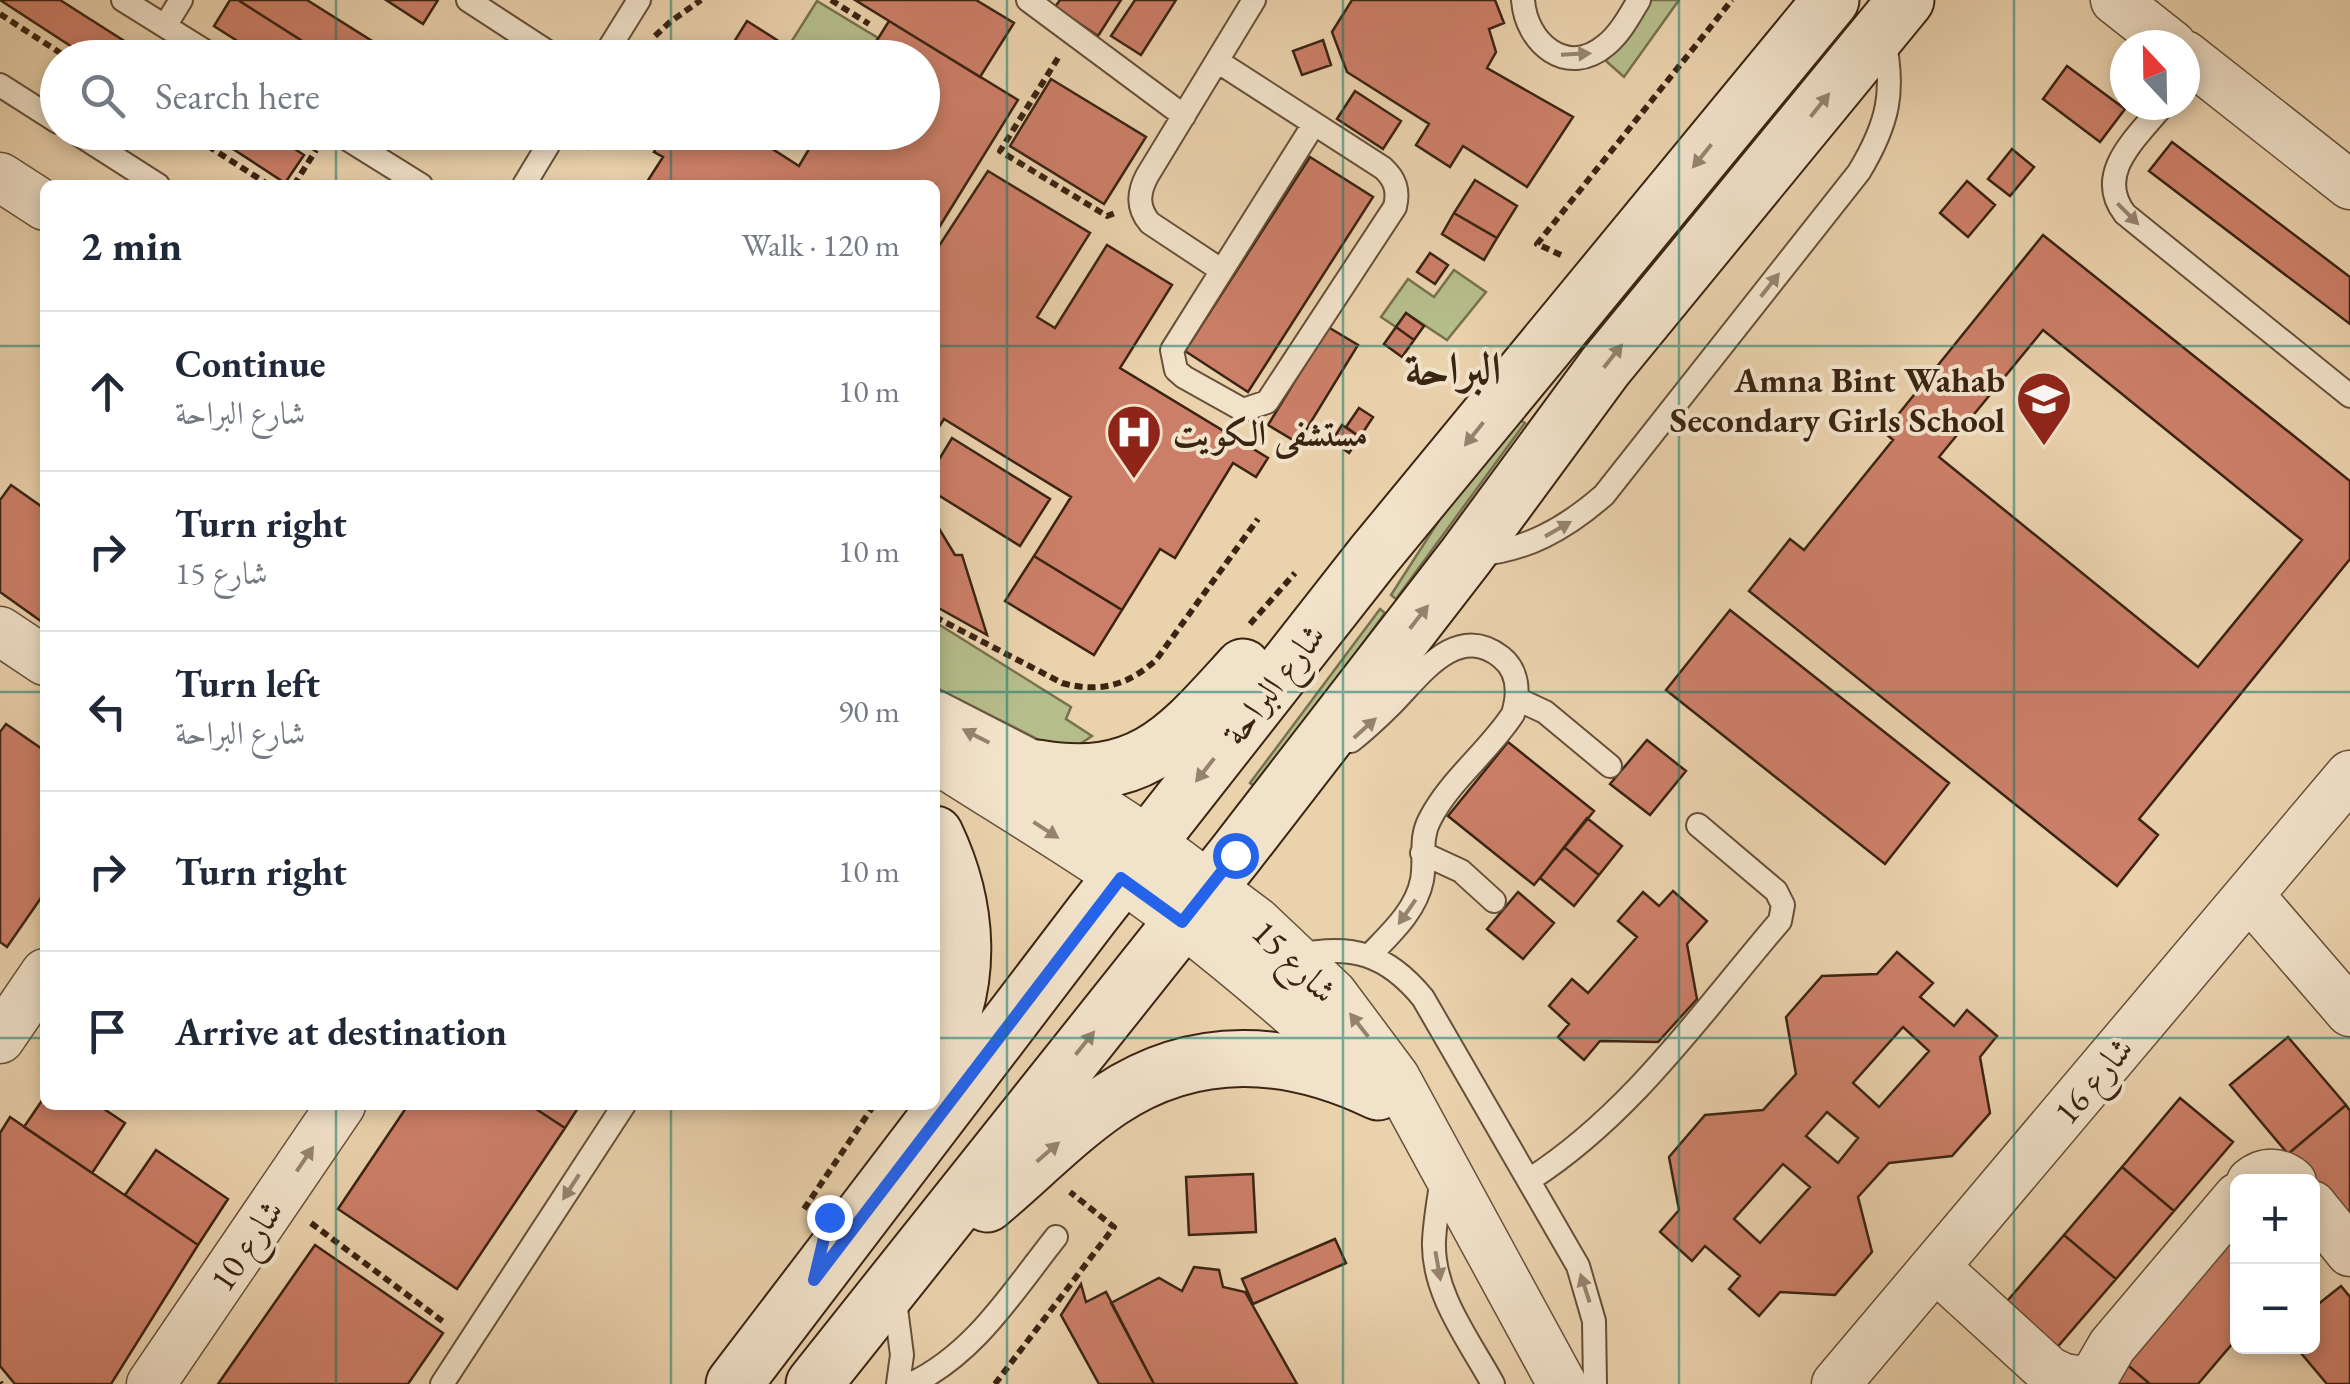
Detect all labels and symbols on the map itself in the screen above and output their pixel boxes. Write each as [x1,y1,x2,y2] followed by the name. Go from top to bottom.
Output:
[2110,30,2200,120] north arrow
[1561,46,1593,62] one-way arrow
[1809,93,1830,118] one-way arrow
[1692,144,1714,169] one-way arrow
[2116,202,2140,226] one-way arrow
[1759,272,1780,298] one-way arrow
[1405,339,1501,397] district label: البراحة
[1602,344,1623,369] one-way arrow
[1670,357,2005,442] place label: Amna Bint Wahab Secondary Girls School
[2014,369,2074,448] school or university icon: Amna Bint Wahab Secondary Girls School
[1104,402,1164,481] hospital icon: مستشفى الكويت
[1173,410,1368,460] place label: مستشفى الكويت
[1463,422,1485,447] one-way arrow
[1544,521,1572,538] one-way arrow
[1408,604,1429,630] one-way arrow
[1211,614,1340,758] street label: شارع البراحة
[1353,718,1378,740] one-way arrow
[962,728,991,745] one-way arrow
[1195,757,1216,783] one-way arrow
[1033,820,1060,838] one-way arrow
[1213,833,1259,879] route start
[1398,898,1417,925] one-way arrow
[1238,910,1347,1017] street label: شارع 15
[1348,1013,1369,1039] one-way arrow
[2043,1027,2148,1138] street label: شارع 16
[1074,1030,1095,1055] one-way arrow
[1035,1142,1060,1164] one-way arrow
[295,1145,314,1172] one-way arrow
[562,1173,580,1200] one-way arrow
[199,1190,299,1304] street label: شارع 10
[807,1195,853,1241] route end
[1431,1251,1446,1283] one-way arrow
[1577,1273,1592,1303] one-way arrow

